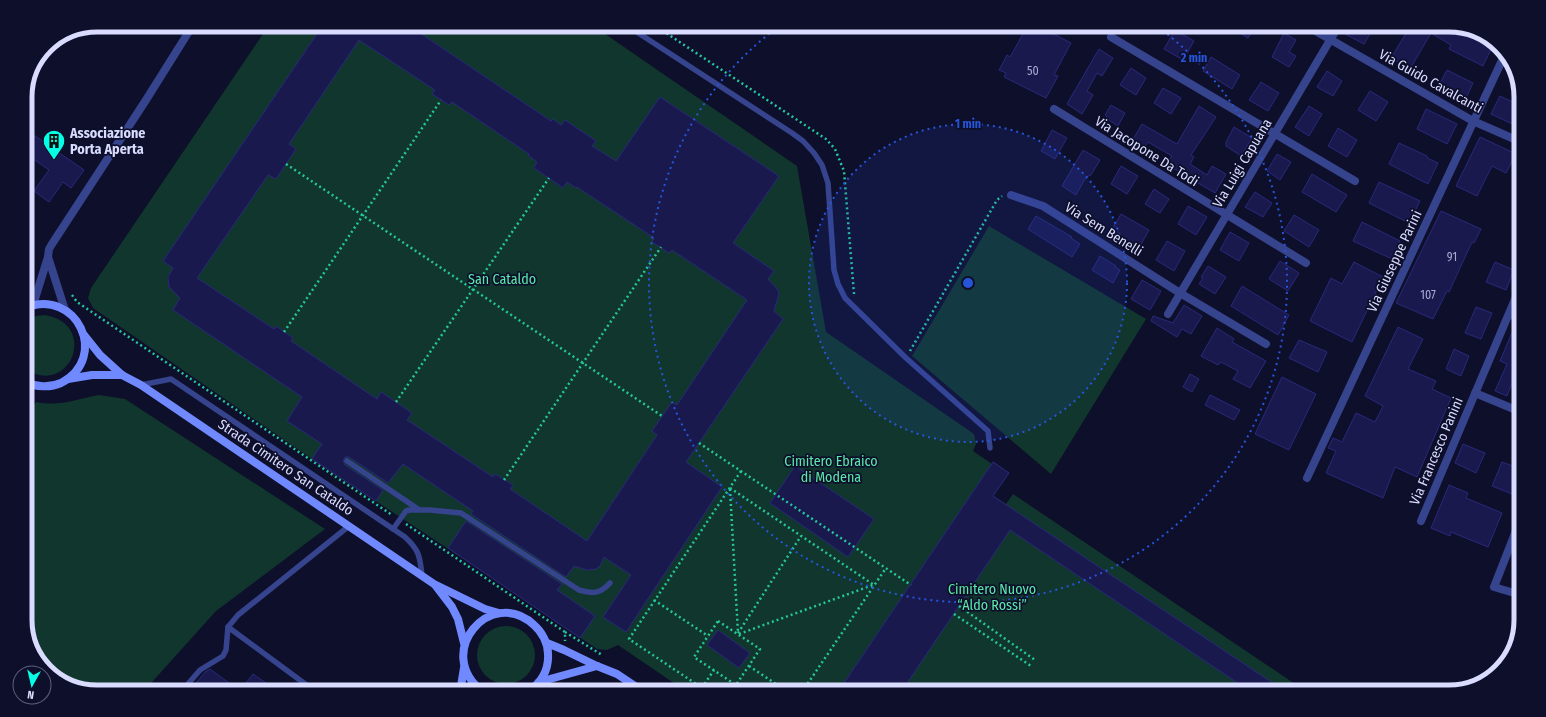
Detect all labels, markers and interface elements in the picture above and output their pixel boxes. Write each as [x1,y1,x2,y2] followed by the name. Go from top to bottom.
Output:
[1376,46,1486,117] street label: Via Guido Cavalcanti
[1180,51,1207,65] text: 2 min
[1027,64,1039,78] house number: 50
[1092,113,1202,190] street label: Via Jacopone Da Todi
[1209,116,1276,211] street label: Via Luigi Capuana
[955,117,981,131] text: 1 min
[69,125,145,158] place label: Associazione Porta Aperta
[41,128,67,161] building icon: Associazione Porta Aperta
[1062,199,1146,260] street label: Via Sem Benelli
[1363,208,1425,315] street label: Via Giuseppe Parini
[1447,250,1457,264] house number: 91
[468,271,536,288] park label: San Cataldo
[961,276,975,290] centre of rings
[1420,288,1436,302] house number: 107
[1406,395,1467,508] street label: Via Francesco Panini
[215,416,357,519] street label: Strada Cimitero San Cataldo
[784,453,878,486] park label: Cimitero Ebraico di Modena
[948,581,1036,614] park label: Cimitero Nuovo “Aldo Rossi”
[12,665,52,705] north arrow
[27,688,35,701] text: N

